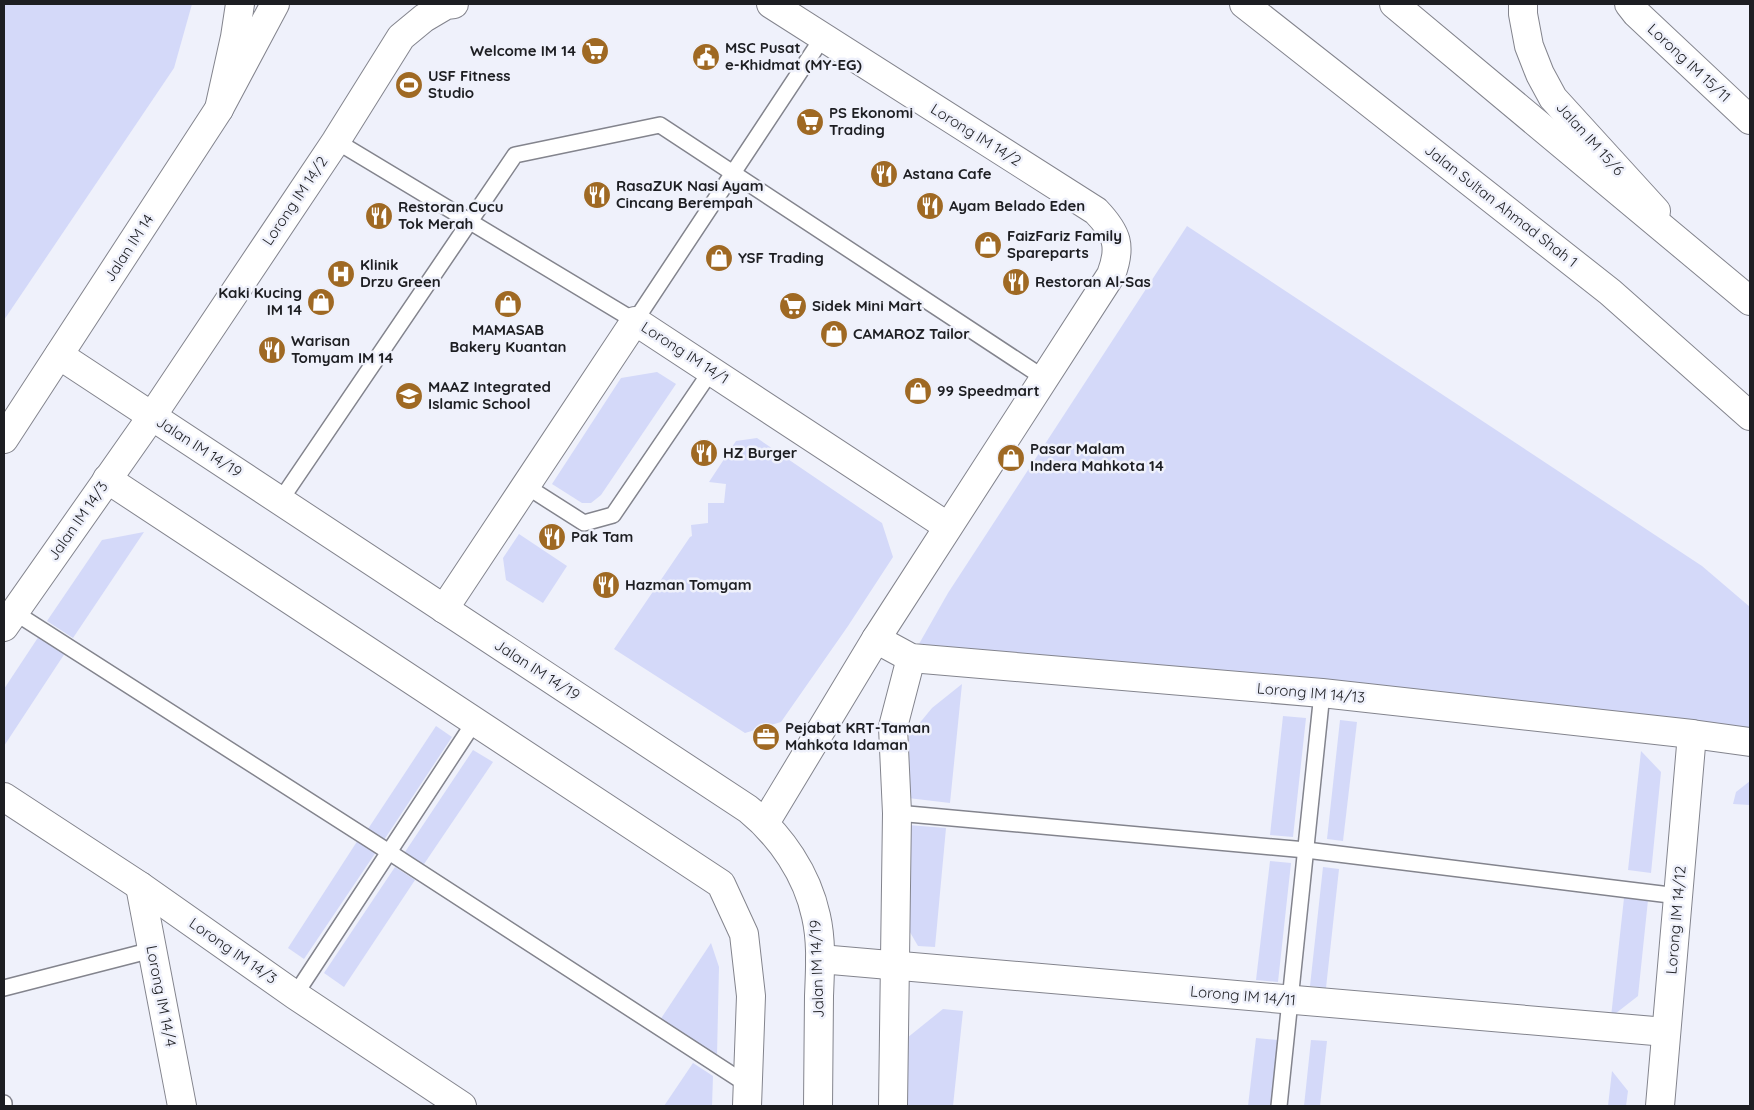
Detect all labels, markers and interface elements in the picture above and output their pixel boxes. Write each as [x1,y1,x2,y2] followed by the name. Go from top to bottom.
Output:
[1644,19,1735,106] street label: Lorong IM 15/11
[580,36,610,66] supermarket icon: Welcome IM 14
[725,38,862,74] place label: MSC Pusat e-Khidmat (MY-EG)
[470,41,576,60] place label: Welcome IM 14
[691,42,721,72] public building icon: MSC Pusat e-Khidmat (MY-EG)
[428,66,510,102] place label: USF Fitness Studio
[394,70,424,100] sports icon: USF Fitness Studio
[1552,98,1628,180] street label: Jalan IM 15/6
[927,99,1025,170] street label: Lorong IM 14/2
[829,103,913,139] place label: PS Ekonomi Trading
[795,107,825,137] supermarket icon: PS Ekonomi Trading
[1421,140,1581,271] street label: Jalan Sultan Ahmad Shah 1
[258,153,331,249] street label: Lorong IM 14/2
[869,159,899,189] restaurant icon: Astana Cafe
[903,164,992,183] place label: Astana Cafe
[616,176,764,212] place label: RasaZUK Nasi Ayam Cincang Berempah
[582,180,612,210] restaurant icon: RasaZUK Nasi Ayam Cincang Berempah
[915,191,945,221] restaurant icon: Ayam Belado Eden
[949,196,1085,215] place label: Ayam Belado Eden
[398,197,503,233] place label: Restoran Cucu Tok Merah
[364,201,394,231] restaurant icon: Restoran Cucu Tok Merah
[100,210,157,285] street label: Jalan IM 14
[1007,226,1122,262] place label: FaizFariz Family Spareparts
[973,230,1003,260] shop icon: FaizFariz Family Spareparts
[704,243,734,273] shop icon: YSF Trading
[738,248,824,267] place label: YSF Trading
[360,255,441,291] place label: Klinik Drzu Green
[326,259,356,289] hospital icon: Klinik Drzu Green
[1001,267,1031,297] restaurant icon: Restoran Al-Sas
[1035,272,1151,291] place label: Restoran Al-Sas
[218,283,302,319] place label: Kaki Kucing IM 14
[306,287,336,317] shop icon: Kaki Kucing IM 14
[493,289,523,319] shop icon: MAMASAB Bakery Kuantan
[778,291,808,321] supermarket icon: Sidek Mini Mart
[812,296,922,315] place label: Sidek Mini Mart
[638,317,733,388] street label: Lorong IM 14/1
[819,319,849,349] shop icon: CAMAROZ Tailor
[449,320,567,356] place label: MAMASAB Bakery Kuantan
[853,324,970,343] place label: CAMAROZ Tailor
[291,331,393,367] place label: Warisan Tomyam IM 14
[257,335,287,365] restaurant icon: Warisan Tomyam IM 14
[903,376,933,406] shop icon: 99 Speedmart
[428,377,551,413] place label: MAAZ Integrated Islamic School
[394,381,424,411] school or university icon: MAAZ Integrated Islamic School
[937,381,1040,400] place label: 99 Speedmart
[153,412,246,481] street label: Jalan IM 14/19
[689,438,719,468] restaurant icon: HZ Burger
[1030,439,1164,475] place label: Pasar Malam Indera Mahkota 14
[723,443,798,462] place label: HZ Burger
[996,443,1026,473] shop icon: Pasar Malam Indera Mahkota 14
[43,477,112,564] street label: Jalan IM 14/3
[537,522,567,552] restaurant icon: Pak Tam
[571,527,633,546] place label: Pak Tam
[591,570,621,600] restaurant icon: Hazman Tomyam
[625,575,752,594] place label: Hazman Tomyam
[491,635,584,704] street label: Jalan IM 14/19
[1256,678,1366,707] street label: Lorong IM 14/13
[785,718,930,754] place label: Pejabat KRT-Taman Mahkota Idaman
[751,722,781,752] office icon: Pejabat KRT-Taman Mahkota Idaman
[1661,865,1690,975] street label: Lorong IM 14/12
[186,913,281,988] street label: Lorong IM 14/3
[805,920,828,1018] street label: Jalan IM 14/19
[142,944,181,1048] street label: Lorong IM 14/4
[1189,981,1297,1010] street label: Lorong IM 14/11

